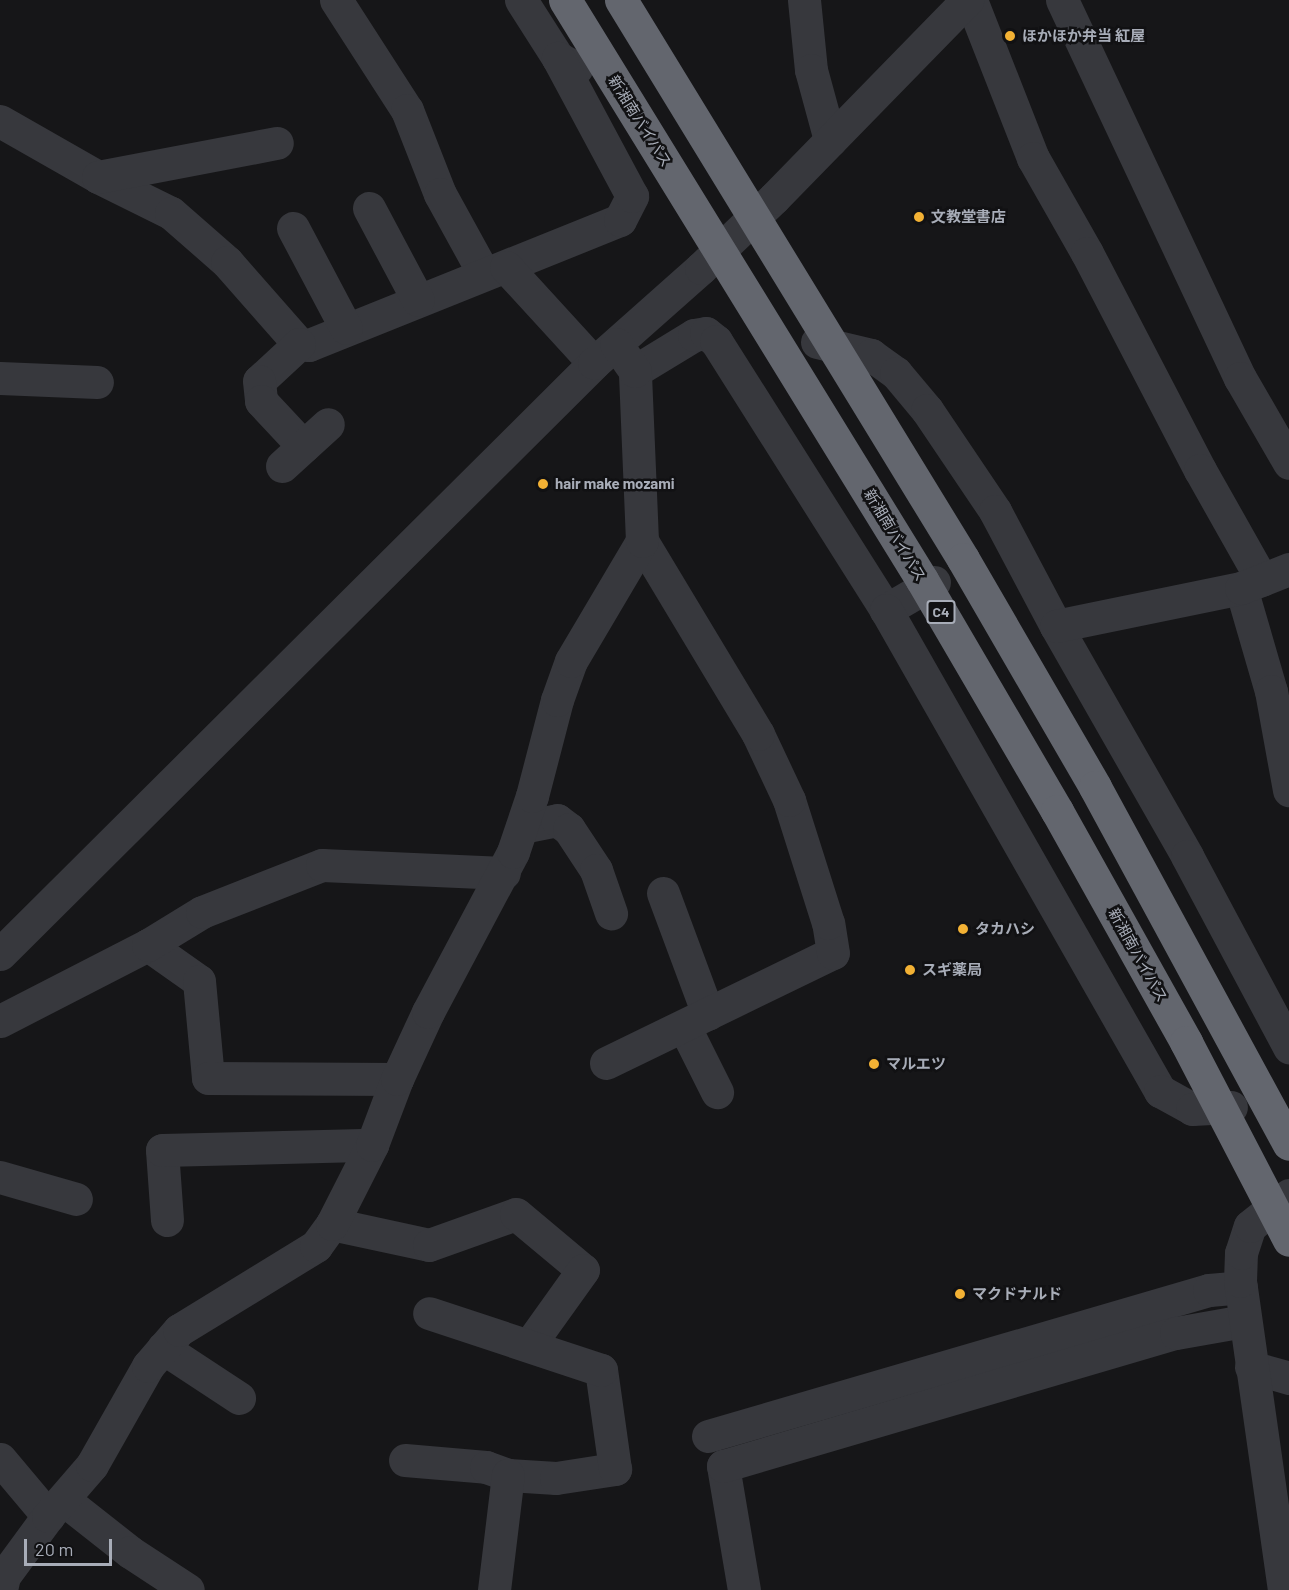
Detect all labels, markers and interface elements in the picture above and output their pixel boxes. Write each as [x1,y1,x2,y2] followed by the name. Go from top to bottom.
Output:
[1022,27,1145,45] place label: ほかほか弁当 紅屋
[1003,29,1017,43] marker: ほかほか弁当 紅屋
[605,72,675,170] street label: 新湘南バイパス
[931,208,1006,226] place label: 文教堂書店
[912,210,926,224] marker: 文教堂書店
[555,475,675,493] place label: hair make mozami
[536,477,550,491] marker: hair make mozami
[860,485,930,585] street label: 新湘南バイパス
[926,601,956,623] road number: C4
[1105,905,1171,1005] street label: 新湘南バイパス
[975,920,1035,938] place label: タカハシ
[956,922,970,936] marker: タカハシ
[922,961,982,979] place label: スギ薬局
[903,963,917,977] marker: スギ薬局
[886,1055,946,1073] place label: マルエツ
[867,1057,881,1071] marker: マルエツ
[972,1285,1062,1303] place label: マクドナルド
[953,1287,967,1301] marker: マクドナルド
[27,1527,116,1565] scale bar
[35,1538,73,1560] text: 20 m

